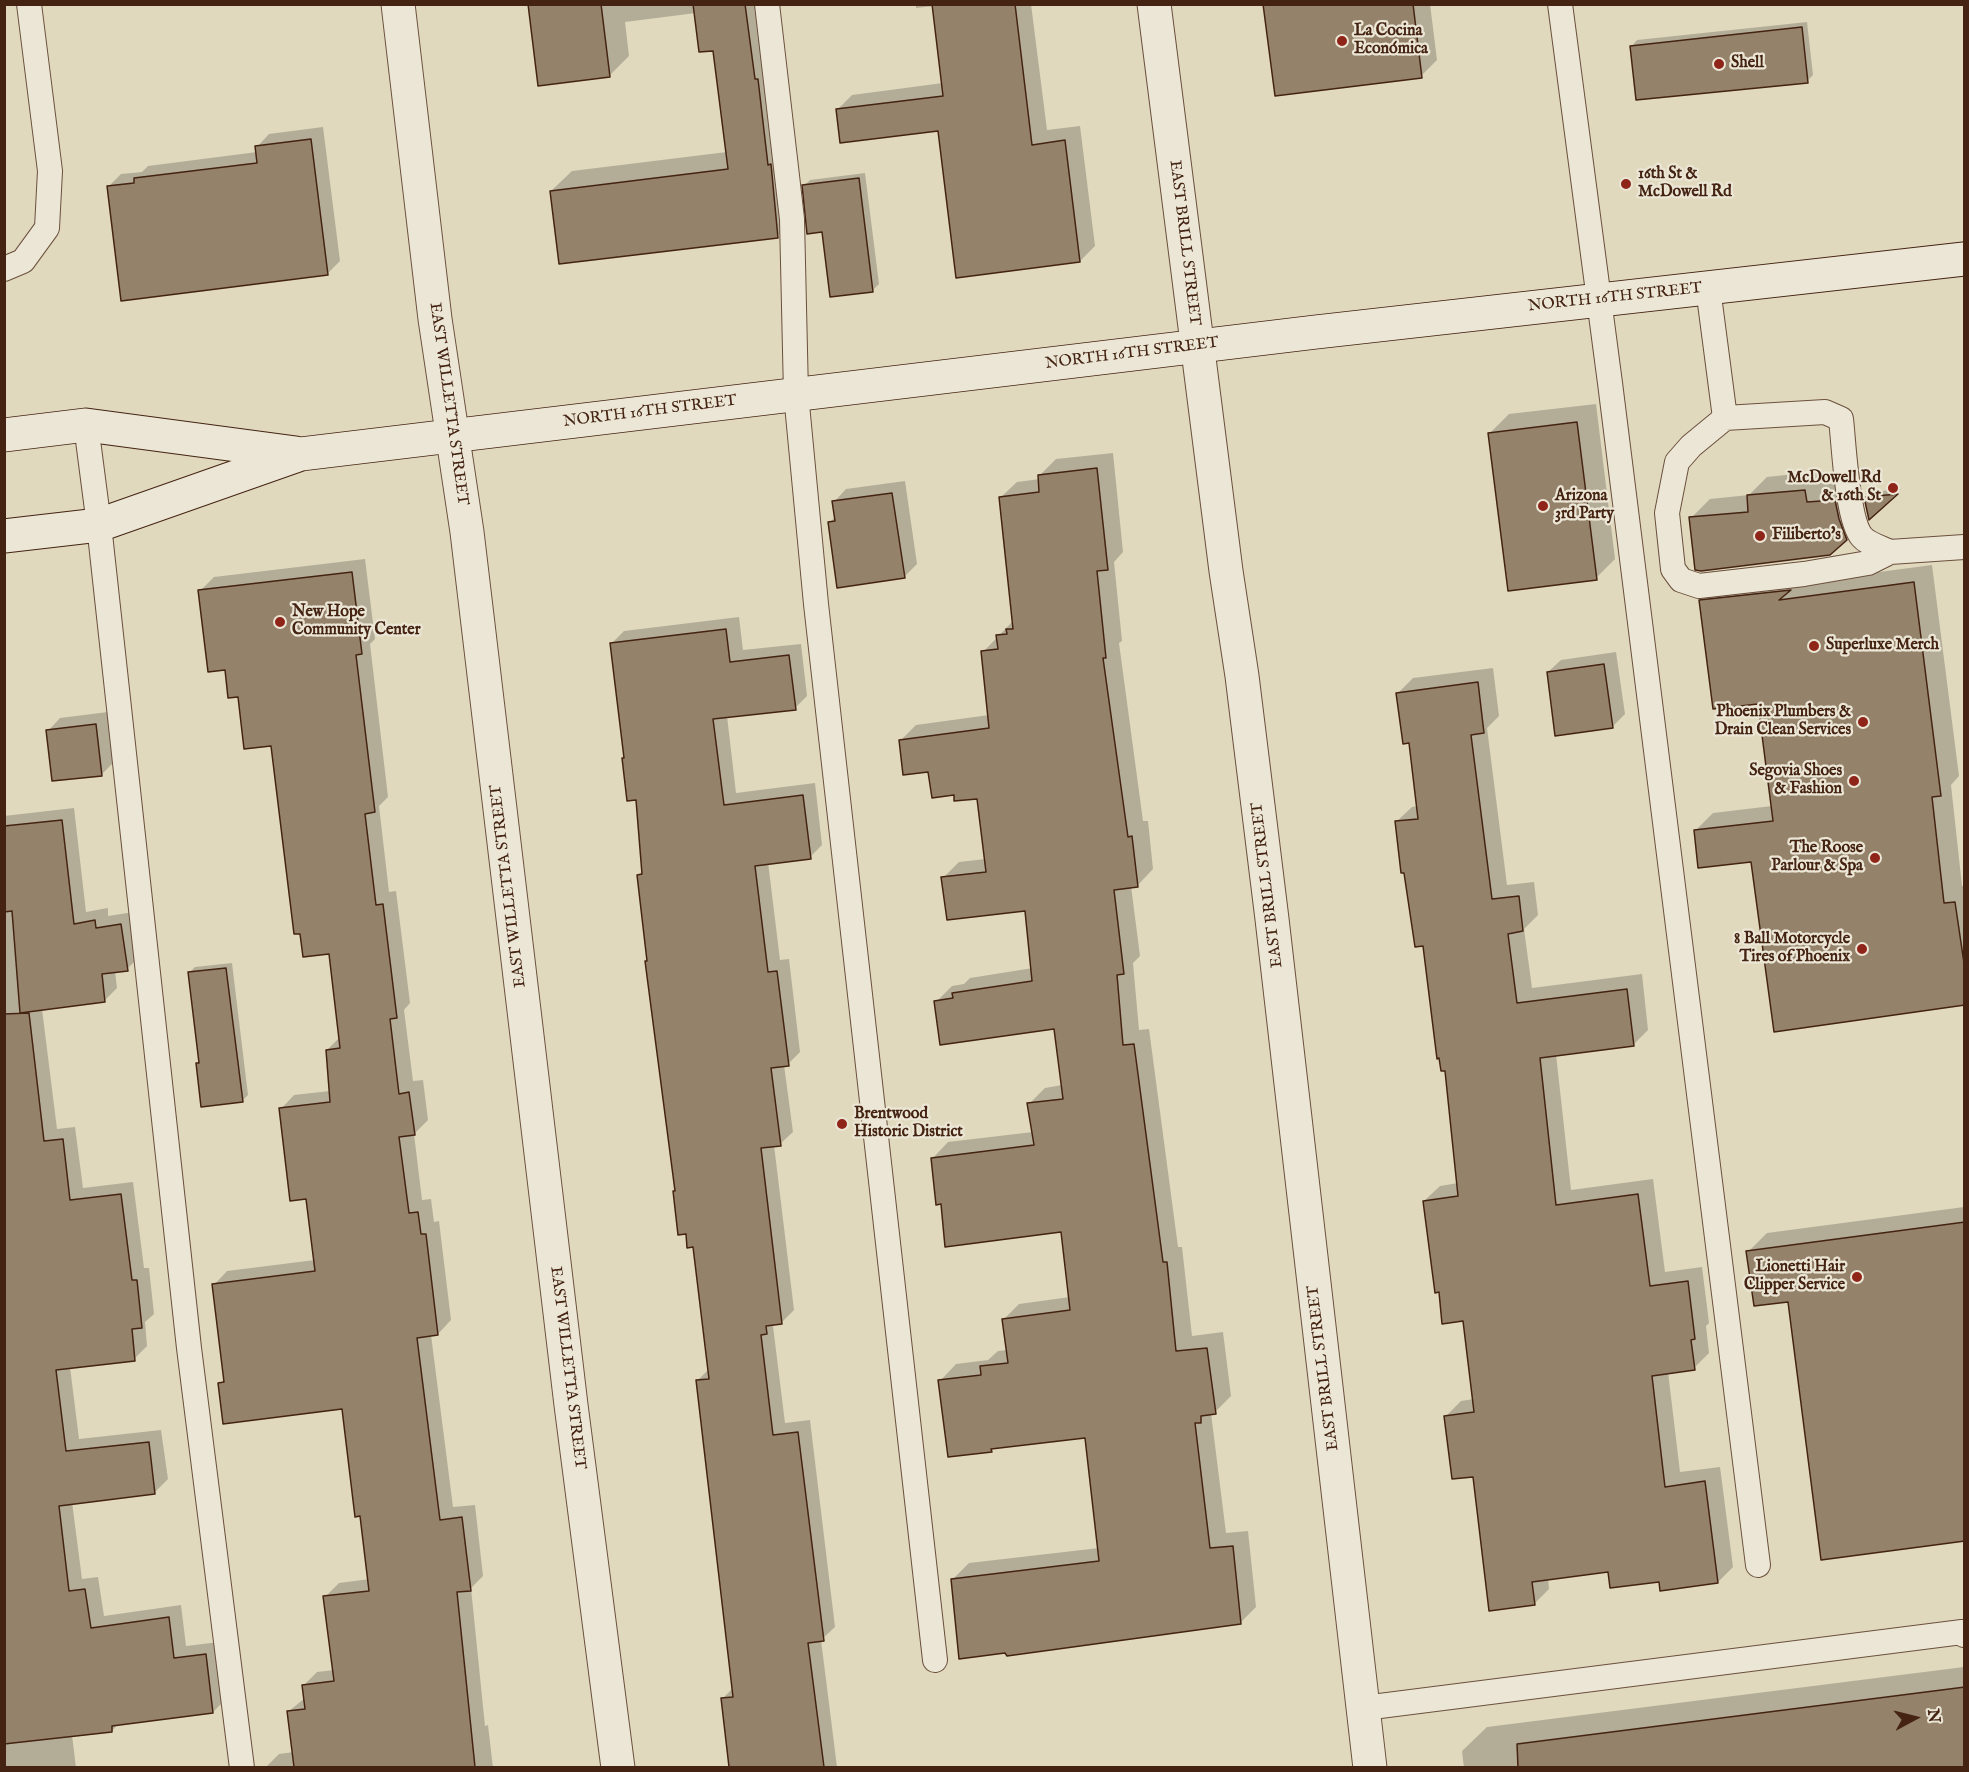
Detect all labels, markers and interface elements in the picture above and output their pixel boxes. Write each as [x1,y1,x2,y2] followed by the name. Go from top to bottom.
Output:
[1354,22,1428,60] place label: La Cocina Económica
[1335,34,1349,48] marker: La Cocina Económica
[1731,54,1764,74] place label: Shell
[1712,57,1726,71] marker: Shell
[1164,159,1204,327] street label: EAST BRILL STREET
[1638,165,1732,203] place label: 16th St & McDowell Rd
[1619,177,1633,191] marker: 16th St & McDowell Rd
[1527,279,1703,317] street label: NORTH 16TH STREET
[424,301,472,507] street label: EAST WILLETTA STREET
[1044,334,1220,374] street label: NORTH 16TH STREET
[562,392,738,432] street label: NORTH 16TH STREET
[1787,469,1881,507] place label: McDowell Rd & 16th St
[1886,481,1900,495] marker: McDowell Rd & 16th St
[1555,487,1614,525] place label: Arizona 3rd Party
[1536,499,1550,513] marker: Arizona 3rd Party
[1772,526,1841,546] place label: Filiberto's
[1753,529,1767,543] marker: Filiberto's
[292,603,421,641] place label: New Hope Community Center
[273,615,287,629] marker: New Hope Community Center
[1826,636,1939,656] place label: Superluxe Merch
[1807,639,1821,653] marker: Superluxe Merch
[1714,703,1851,741] place label: Phoenix Plumbers & Drain Clean Services
[1856,715,1870,729] marker: Phoenix Plumbers & Drain Clean Services
[1749,762,1842,800] place label: Segovia Shoes & Fashion
[1847,774,1861,788] marker: Segovia Shoes & Fashion
[487,783,531,989] street label: EAST WILLETTA STREET
[1248,801,1288,969] street label: EAST BRILL STREET
[1771,839,1863,877] place label: The Roose Parlour & Spa
[1868,851,1882,865] marker: The Roose Parlour & Spa
[1734,930,1850,968] place label: 8 Ball Motorcycle Tires of Phoenix
[1855,942,1869,956] marker: 8 Ball Motorcycle Tires of Phoenix
[854,1105,963,1143] place label: Brentwood Historic District
[835,1117,849,1131] marker: Brentwood Historic District
[1744,1258,1845,1296] place label: Lionetti Hair Clipper Service
[545,1265,589,1471] street label: EAST WILLETTA STREET
[1850,1270,1864,1284] marker: Lionetti Hair Clipper Service
[1304,1284,1344,1452] street label: EAST BRILL STREET
[1885,1688,1945,1748] north arrow
[1922,1708,1944,1724] text: N

